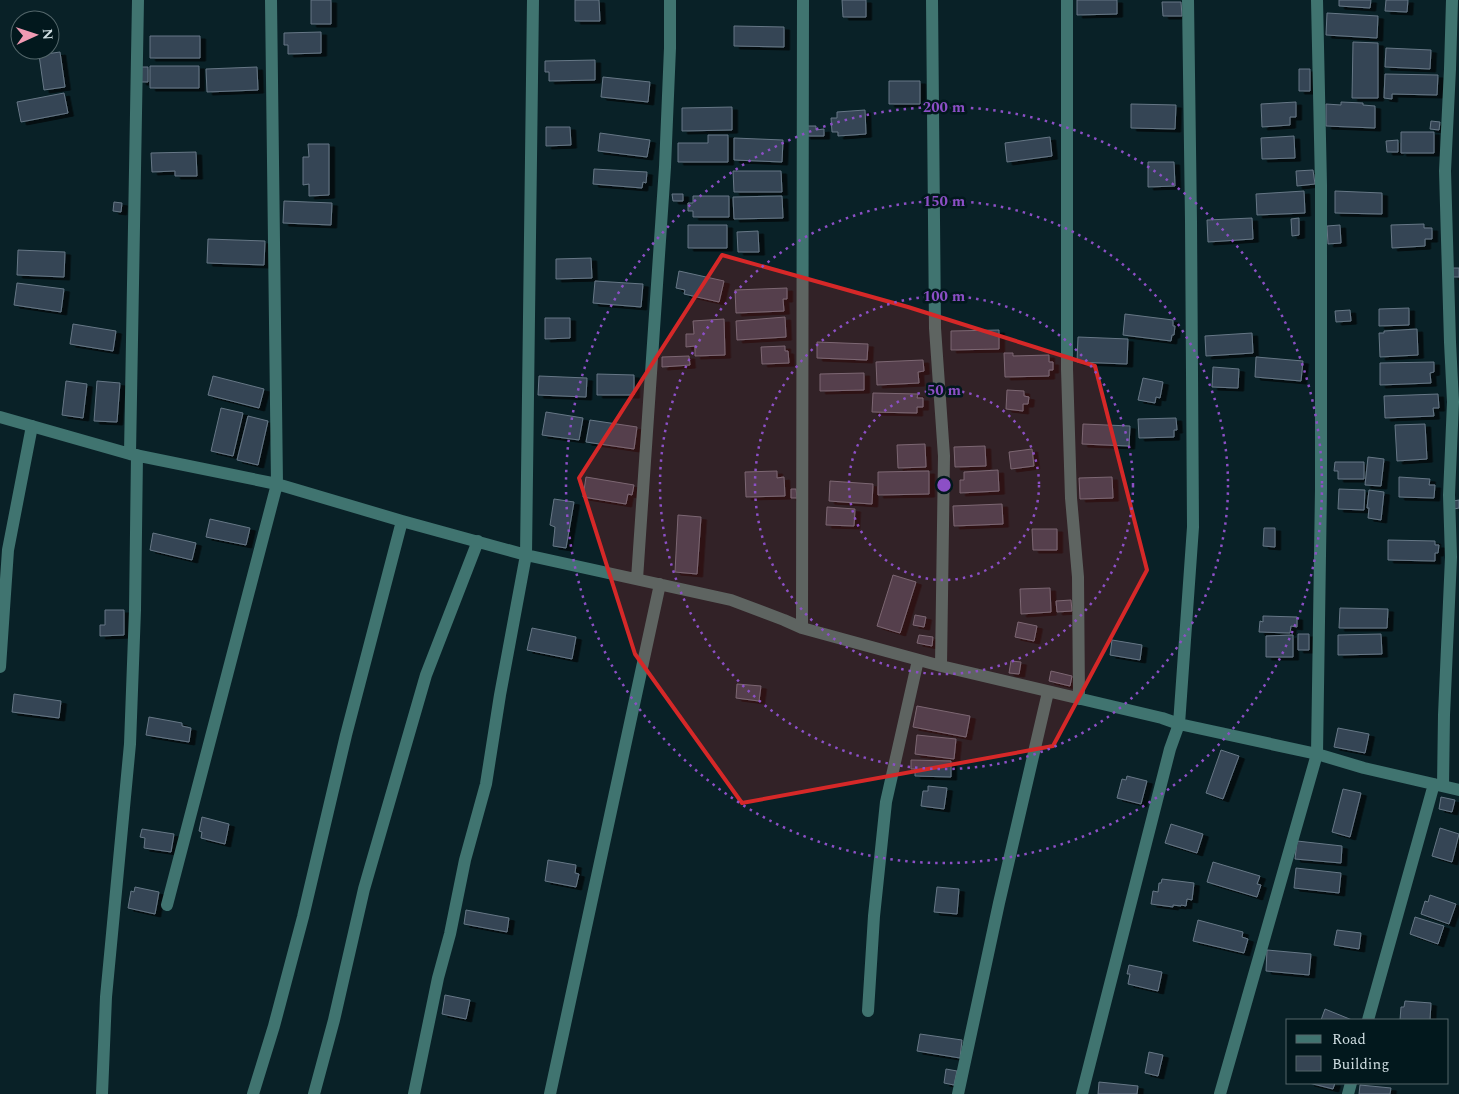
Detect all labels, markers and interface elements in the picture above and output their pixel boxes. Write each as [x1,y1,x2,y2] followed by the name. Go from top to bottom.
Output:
[10,10,60,60] north arrow
[37,28,58,41] text: N
[923,96,966,119] text: 200 m
[923,190,966,213] text: 150 m
[923,285,966,308] text: 100 m
[927,379,962,402] text: 50 m
[935,476,953,494] centre of rings
[1286,1019,1449,1084] legend
[1332,1028,1366,1051] text: Road
[1332,1053,1389,1076] text: Building

